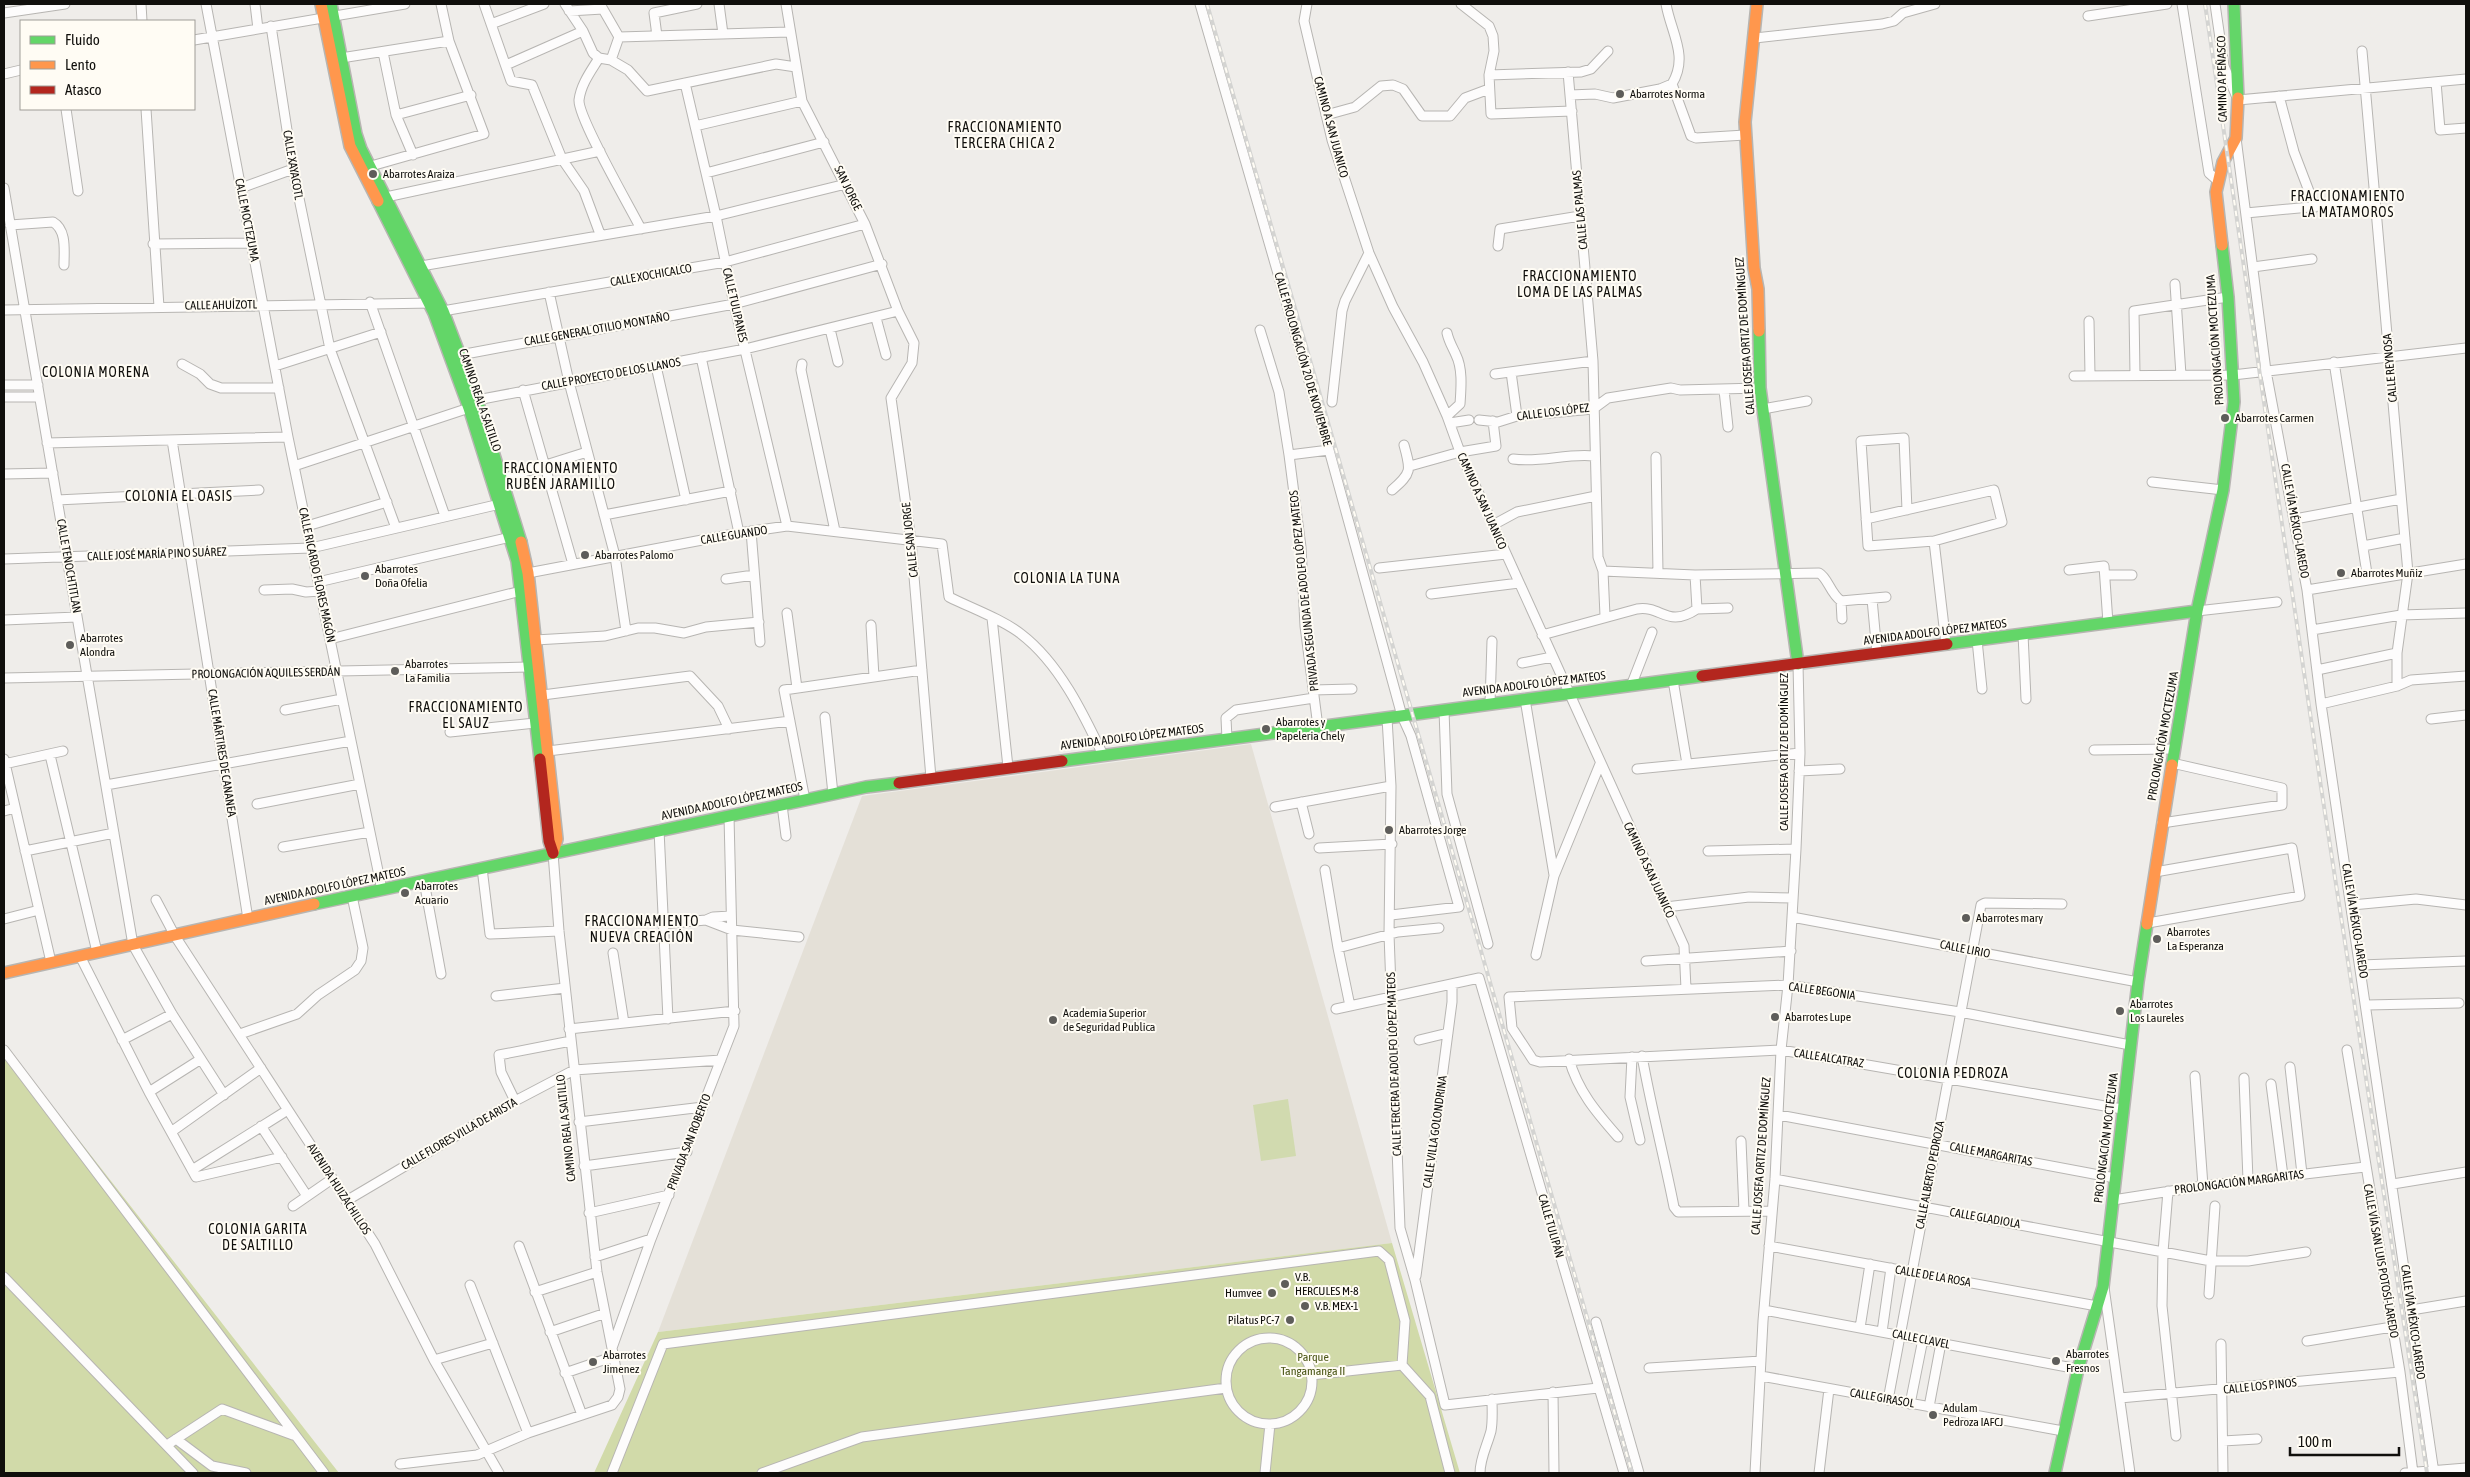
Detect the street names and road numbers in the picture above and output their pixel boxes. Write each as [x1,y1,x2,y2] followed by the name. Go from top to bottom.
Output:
[2214,35,2230,123] street label: CAMINO A PEÑASCO
[1311,75,1351,179] street label: CAMINO A SAN JUANICO
[280,129,306,201] street label: CALLE XAYACOTL
[831,163,865,213] street label: SAN JORGE
[1570,170,1590,250] street label: CALLE LAS PALMAS
[232,177,262,263] street label: CALLE MOCTEZUMA
[1732,256,1757,415] street label: CALLE JOSEFA ORTIZ DE DOMÍNGUEZ
[609,261,693,289] street label: CALLE XOCHICALCO
[720,266,750,344] street label: CALLE TULIPANES
[1271,270,1335,448] street label: CALLE PROLONGACIÓN 20 DE NOVIEMBRE
[2203,274,2227,406] street label: PROLONGACIÓN MOCTEZUMA
[185,297,258,313] street label: CALLE AHUÍZOTL
[523,309,671,349] street label: CALLE GENERAL OTILIO MONTAÑO
[2380,333,2400,403] street label: CALLE REYNOSA
[456,347,504,453] street label: CAMINO REAL A SALTILLO
[540,355,682,393] street label: CALLE PROYECTO DE LOS LLANOS
[1516,401,1591,423] street label: CALLE LOS LÓPEZ
[1454,450,1510,552] street label: CAMINO A SAN JUANICO
[2278,463,2312,579] street label: CALLE VÍA MÉXICO-LAREDO
[1286,490,1322,692] street label: PRIVADA SEGUNDA DE ADOLFO LÓPEZ MATEOS
[899,502,921,578] street label: CALLE SAN JORGE
[296,506,338,644] street label: CALLE RICARDO FLORES MAGÓN
[54,518,84,614] street label: CALLE TENOCHTITLAN
[700,523,768,547] street label: CALLE GUANDO
[87,545,228,563] street label: CALLE JOSÉ MARÍA PINO SUÁREZ
[1863,616,2007,648] street label: AVENIDA ADOLFO LÓPEZ MATEOS
[191,665,341,681] street label: PROLONGACIÓN AQUILES SERDÁN
[1462,668,1606,700] street label: AVENIDA ADOLFO LÓPEZ MATEOS
[2145,670,2181,802] street label: PROLONGACIÓN MOCTEZUMA
[1777,672,1791,831] street label: CALLE JOSEFA ORTIZ DE DOMÍNGUEZ
[205,688,239,818] street label: CALLE MÁRTIRES DE CANANEA
[1060,721,1204,753] street label: AVENIDA ADOLFO LÓPEZ MATEOS
[660,779,804,823] street label: AVENIDA ADOLFO LÓPEZ MATEOS
[1621,820,1677,920] street label: CAMINO A SAN JUANICO
[2339,863,2371,979] street label: CALLE VÍA MÉXICO-LAREDO
[263,864,407,908] street label: AVENIDA ADOLFO LÓPEZ MATEOS
[1939,937,1991,961] street label: CALLE LIRIO
[1384,972,1404,1156] street label: CALLE TERCERA DE ADOLFO LÓPEZ MATEOS
[1788,979,1857,1003] street label: CALLE BEGONIA
[1793,1046,1866,1071] street label: CALLE ALCATRAZ
[2091,1072,2121,1204] street label: PROLONGACIÓN MOCTEZUMA
[553,1074,579,1182] street label: CAMINO REAL A SALTILLO
[1420,1075,1450,1189] street label: CALLE VILLA GOLONDRINA
[1749,1076,1774,1235] street label: CALLE JOSEFA ORTIZ DE DOMÍNGUEZ
[664,1092,714,1192] street label: PRIVADA SAN ROBERTO
[399,1095,519,1173] street label: CALLE FLORES VILLA DE ARISTA
[1913,1120,1947,1230] street label: CALLE ALBERTO PEDROZA
[1948,1139,2034,1169] street label: CALLE MARGARITAS
[304,1141,374,1237] street label: AVENIDA HUIZACHILLOS
[2173,1167,2305,1197] street label: PROLONGACIÓN MARGARITAS
[2361,1183,2401,1339] street label: CALLE VÍA SAN LUIS POTOSÍ-LAREDO
[1535,1192,1567,1260] street label: CALLE TULIPÁN
[1949,1205,2022,1231] street label: CALLE GLADIOLA
[1894,1262,1972,1290] street label: CALLE DE LA ROSA
[2398,1264,2428,1380] street label: CALLE VÍA MÉXICO-LAREDO
[1891,1327,1951,1352] street label: CALLE CLAVEL
[2223,1375,2297,1397] street label: CALLE LOS PINOS
[1849,1385,1916,1411] street label: CALLE GIRASOL

